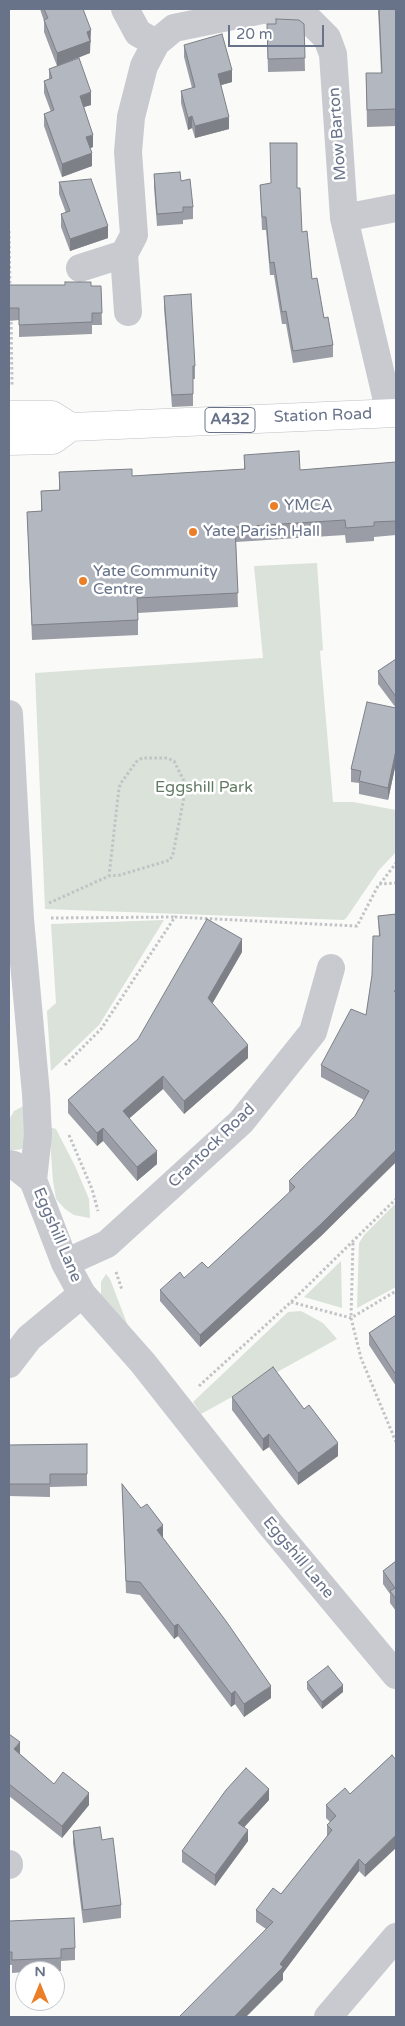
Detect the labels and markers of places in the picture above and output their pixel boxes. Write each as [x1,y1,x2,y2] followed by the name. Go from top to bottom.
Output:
[284,496,333,516] place label: YMCA
[268,500,280,512] marker: YMCA
[203,522,320,542] place label: Yate Parish Hall
[187,526,199,538] marker: Yate Parish Hall
[93,562,218,600] place label: Yate Community Centre
[77,575,89,587] marker: Yate Community Centre

